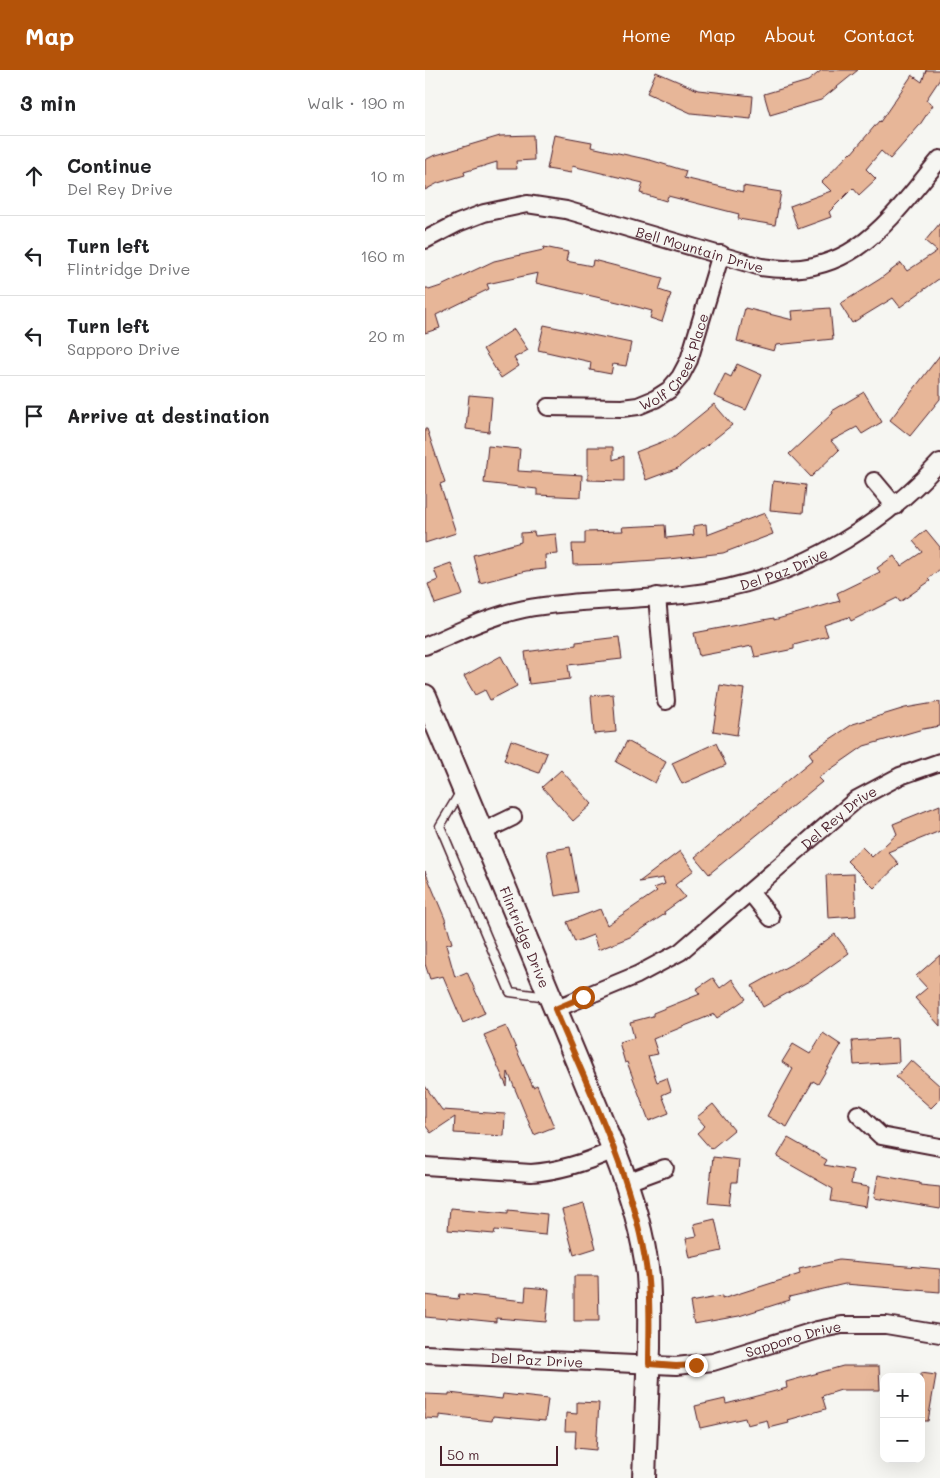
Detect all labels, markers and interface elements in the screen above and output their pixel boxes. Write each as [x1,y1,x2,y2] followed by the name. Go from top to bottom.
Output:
[25,20,74,51] text: Map
[622,23,671,47] text: Home
[699,23,735,47] text: Map
[763,23,816,47] text: About
[844,23,915,47] text: Contact
[20,89,76,116] text: 3 min
[307,92,405,113] text: Walk · 190 m
[67,153,152,178] text: Continue
[20,162,48,190] icon: ahead
[370,165,405,186] text: 10 m
[67,178,173,199] text: Del Rey Drive
[634,221,766,277] street label: Bell Mountain Drive
[67,233,150,258] text: Turn left
[20,242,48,270] icon: left
[360,245,405,266] text: 160 m
[67,258,190,279] text: Flintridge Drive
[636,311,712,414] street label: Wolf Creek Place
[67,313,150,338] text: Turn left
[20,322,48,350] icon: left
[368,325,405,346] text: 20 m
[67,338,180,359] text: Sapporo Drive
[20,402,48,430] icon: arrive
[67,403,270,428] text: Arrive at destination
[738,542,831,594] street label: Del Paz Drive
[796,781,880,853] street label: Del Rey Drive
[496,883,555,991] street label: Flintridge Drive
[572,986,595,1009] route start
[743,1316,843,1361] street label: Sapporo Drive
[490,1348,584,1371] street label: Del Paz Drive
[685,1354,708,1377] route end
[880,1373,925,1463] map controls
[880,1373,925,1418] button: +
[880,1418,925,1463] button: −
[440,1443,557,1466] scale bar
[447,1445,479,1464] text: 50 m

